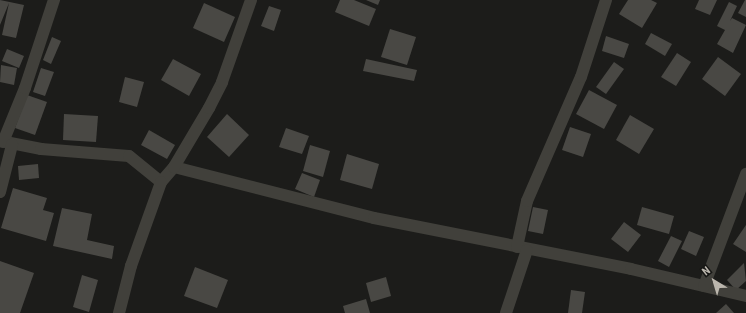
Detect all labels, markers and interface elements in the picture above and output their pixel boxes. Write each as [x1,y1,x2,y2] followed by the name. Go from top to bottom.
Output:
[694,261,734,301] north arrow
[700,264,713,278] text: N

